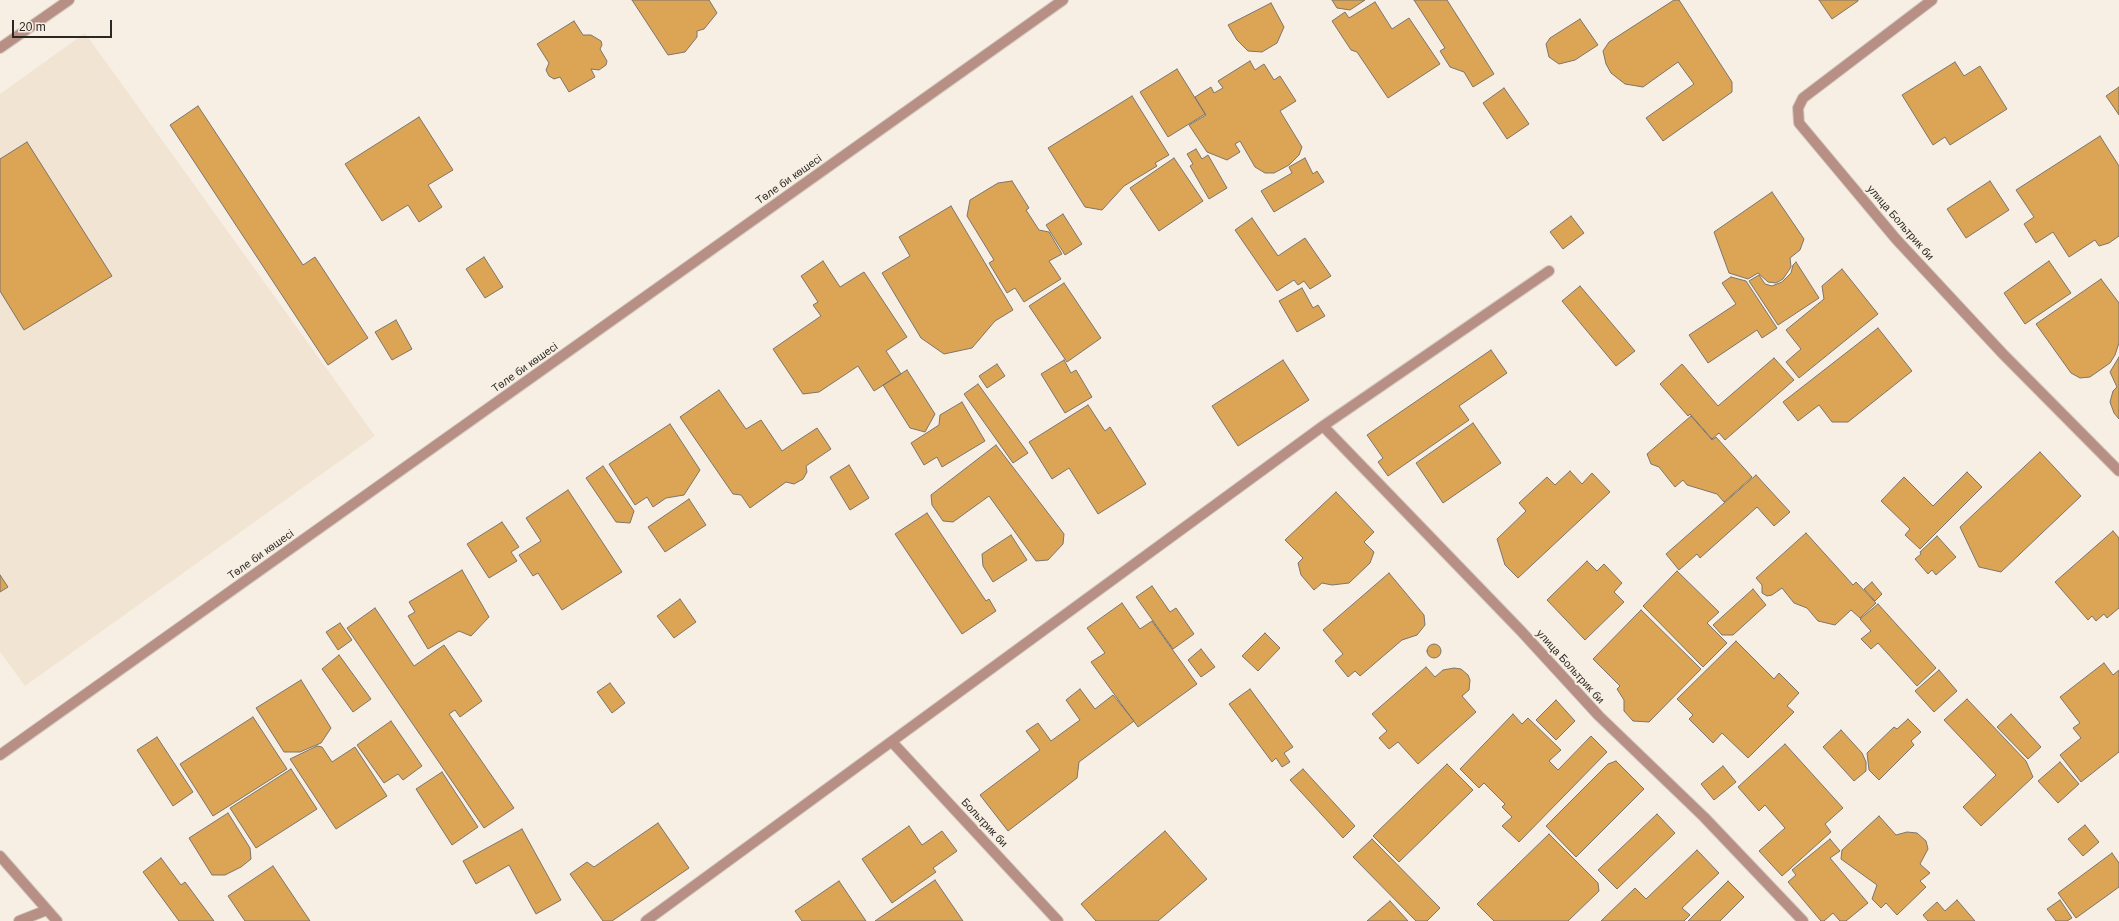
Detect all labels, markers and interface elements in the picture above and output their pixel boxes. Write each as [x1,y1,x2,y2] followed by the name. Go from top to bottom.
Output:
[14,12,114,38] scale bar
[19,20,46,34] text: 20 m
[753,152,825,208] street label: Төле би көшесі
[1864,183,1936,263] street label: улица Больтрик би
[489,340,561,396] street label: Төле би көшесі
[225,527,297,583] street label: Төле би көшесі
[1533,627,1607,707] street label: улица Больтрик би
[958,796,1010,850] street label: Больтрик би

